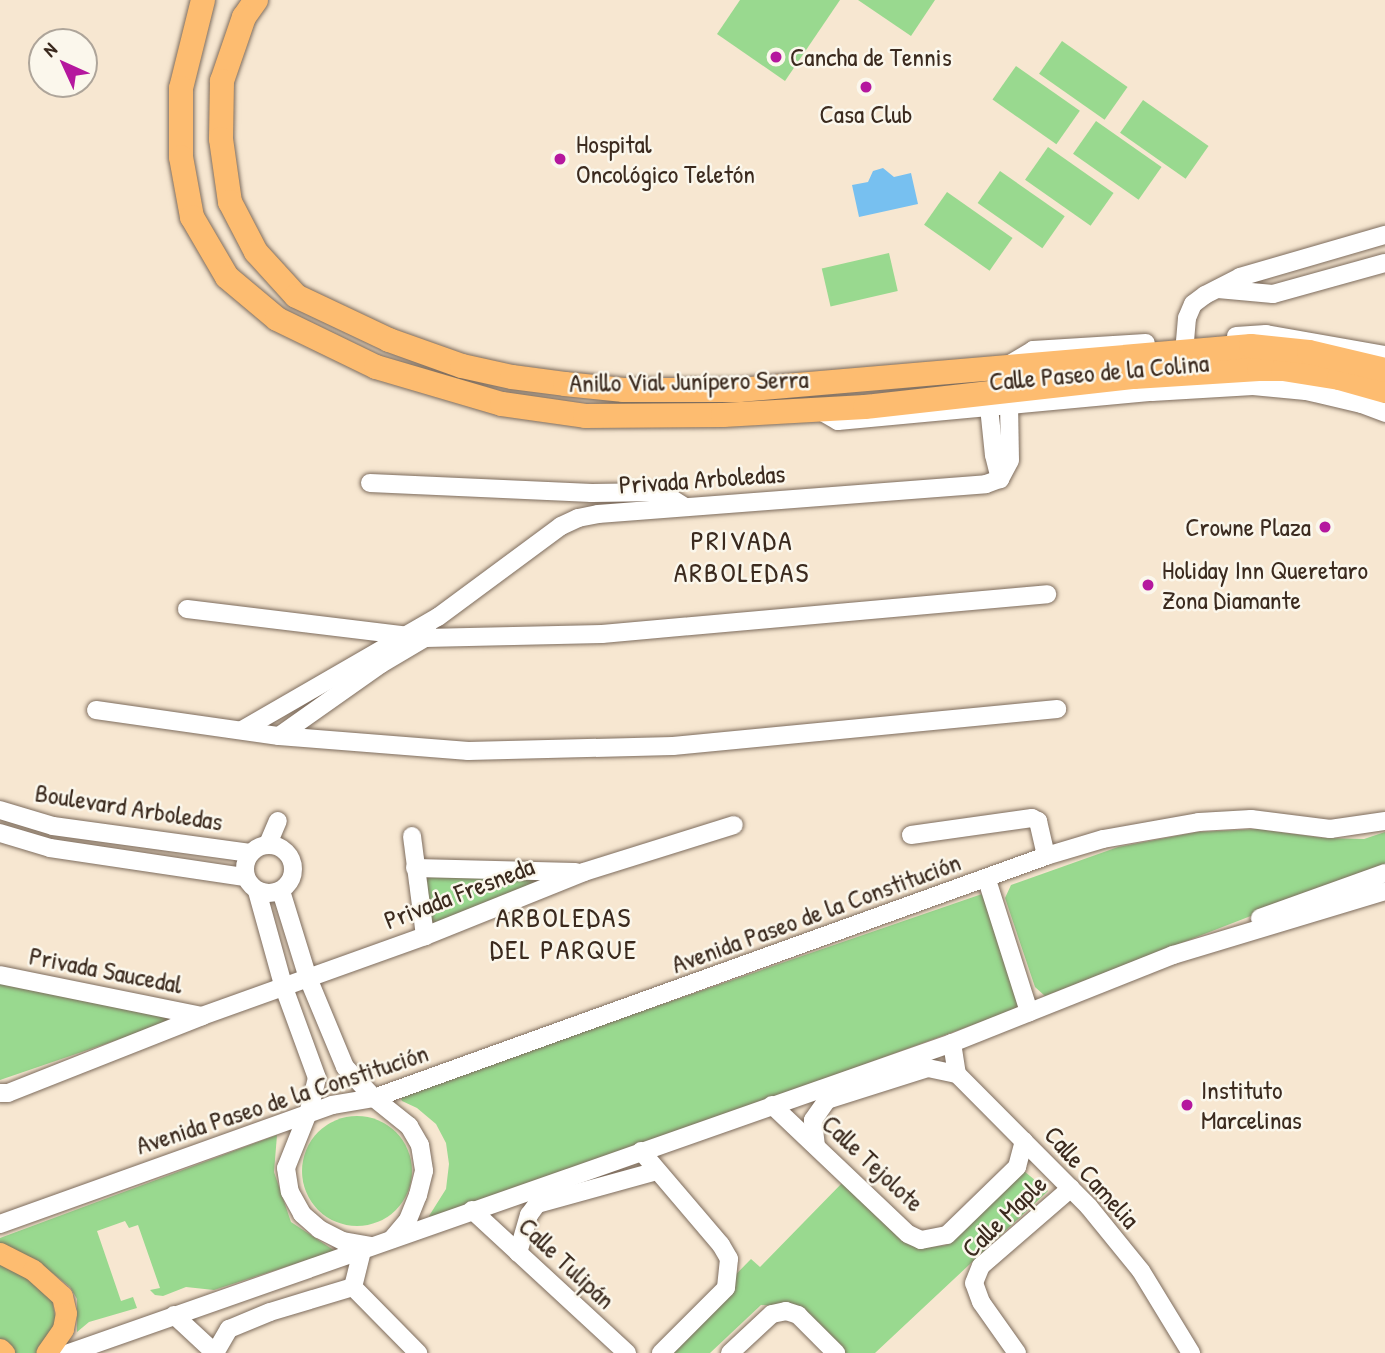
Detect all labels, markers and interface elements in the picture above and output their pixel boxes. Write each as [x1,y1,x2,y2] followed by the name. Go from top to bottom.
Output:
[28,28,98,98] north arrow
[37,37,62,62] text: N
[790,41,952,73] place label: Cancha de Tennis
[768,49,784,65] marker: Cancha de Tennis
[858,79,874,95] marker: Casa Club
[820,98,912,130] place label: Casa Club
[576,128,755,190] place label: Hospital Oncológico Teletón
[550,149,570,169] marker: Hospital Oncológico Teletón
[988,347,1210,397] street label: Calle Paseo de la Colina
[569,363,809,399] street label: Anillo Vial Junípero Serra
[618,458,786,500] street label: Privada Arboledas
[1185,511,1311,543] place label: Crowne Plaza
[1317,519,1333,535] marker: Crowne Plaza
[675,523,809,589] district label: PRIVADA ARBOLEDAS
[1162,554,1368,616] place label: Holiday Inn Queretaro Zona Diamante
[1140,577,1156,593] marker: Holiday Inn Queretaro Zona Diamante
[33,777,225,837] street label: Boulevard Arboledas
[667,846,965,980] street label: Avenida Paseo de la Constitución
[380,850,538,936] street label: Privada Fresneda
[491,900,637,966] district label: ARBOLEDAS DEL PARQUE
[27,940,185,1000] street label: Privada Saucedal
[132,1037,432,1161] street label: Avenida Paseo de la Constitución
[1201,1074,1302,1136] place label: Instituto Marcelinas
[1179,1097,1195,1113] marker: Instituto Marcelinas
[816,1108,930,1218] street label: Calle Tejolote
[1038,1119,1146,1235] street label: Calle Camelia
[955,1168,1053,1264] street label: Calle Maple
[512,1211,622,1315] street label: Calle Tulipán

